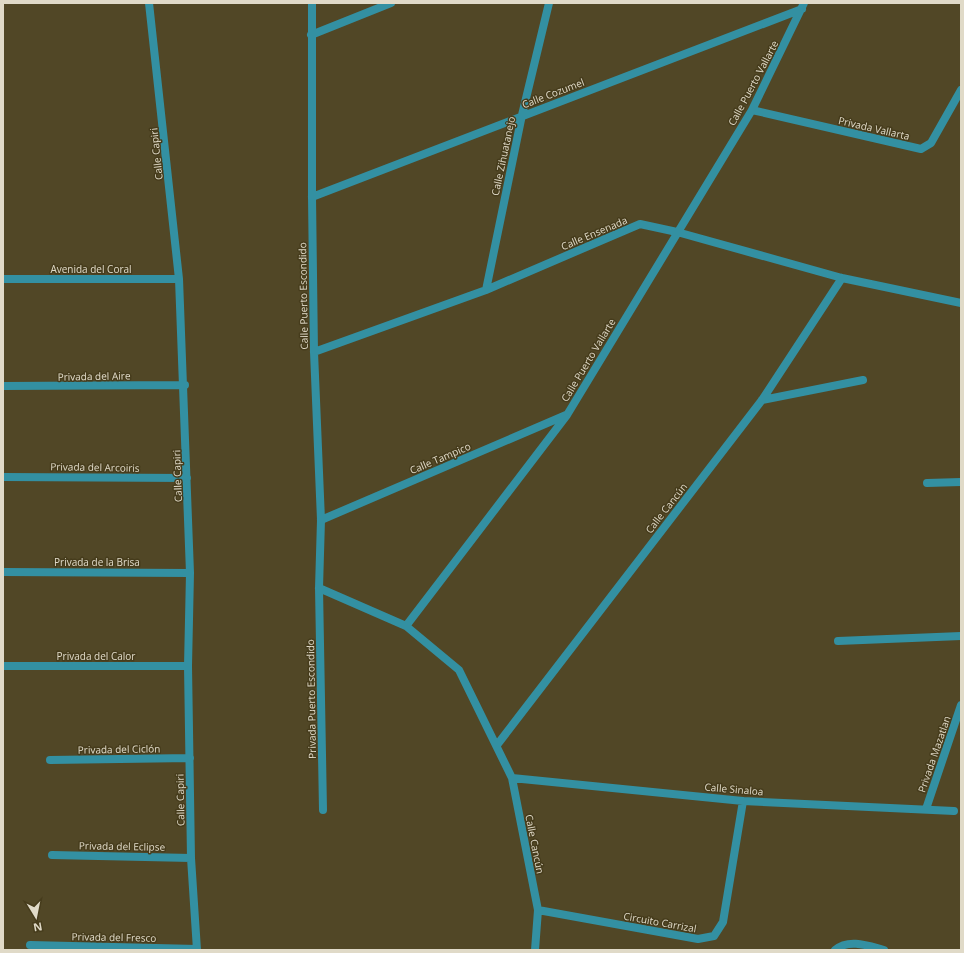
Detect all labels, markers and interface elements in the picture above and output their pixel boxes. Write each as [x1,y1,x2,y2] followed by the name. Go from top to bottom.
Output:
[725,38,782,128] street label: Calle Puerto Vallarte
[520,75,586,111] street label: Calle Cozumel
[837,113,911,143] street label: Privada Vallarta
[488,115,518,197] street label: Calle Zihuatanejo
[146,127,166,181] street label: Calle Capiri
[559,213,629,253] street label: Calle Ensenada
[295,242,311,350] street label: Calle Puerto Escondido
[50,262,132,276] street label: Avenida del Coral
[558,316,619,404] street label: Calle Puerto Vallarte
[57,368,131,384] street label: Privada del Aire
[407,439,473,477] street label: Calle Tampico
[169,450,185,502] street label: Calle Capiri
[50,459,140,475] street label: Privada del Arcoiris
[642,480,690,536] street label: Calle Cancún
[54,555,140,569] street label: Privada de la Brisa
[303,639,319,759] street label: Privada Puerto Escondido
[57,649,135,663] street label: Privada del Calor
[914,714,954,794] street label: Privada Mazatlan
[78,741,160,757] street label: Privada del Ciclón
[173,774,187,826] street label: Calle Capiri
[704,779,764,799] street label: Calle Sinaloa
[522,813,548,875] street label: Calle Cancún
[79,838,166,854] street label: Privada del Eclipse
[16,897,56,937] north arrow
[622,909,698,935] street label: Circuito Carrizal
[32,919,44,936] text: N
[72,929,156,945] street label: Privada del Fresco

